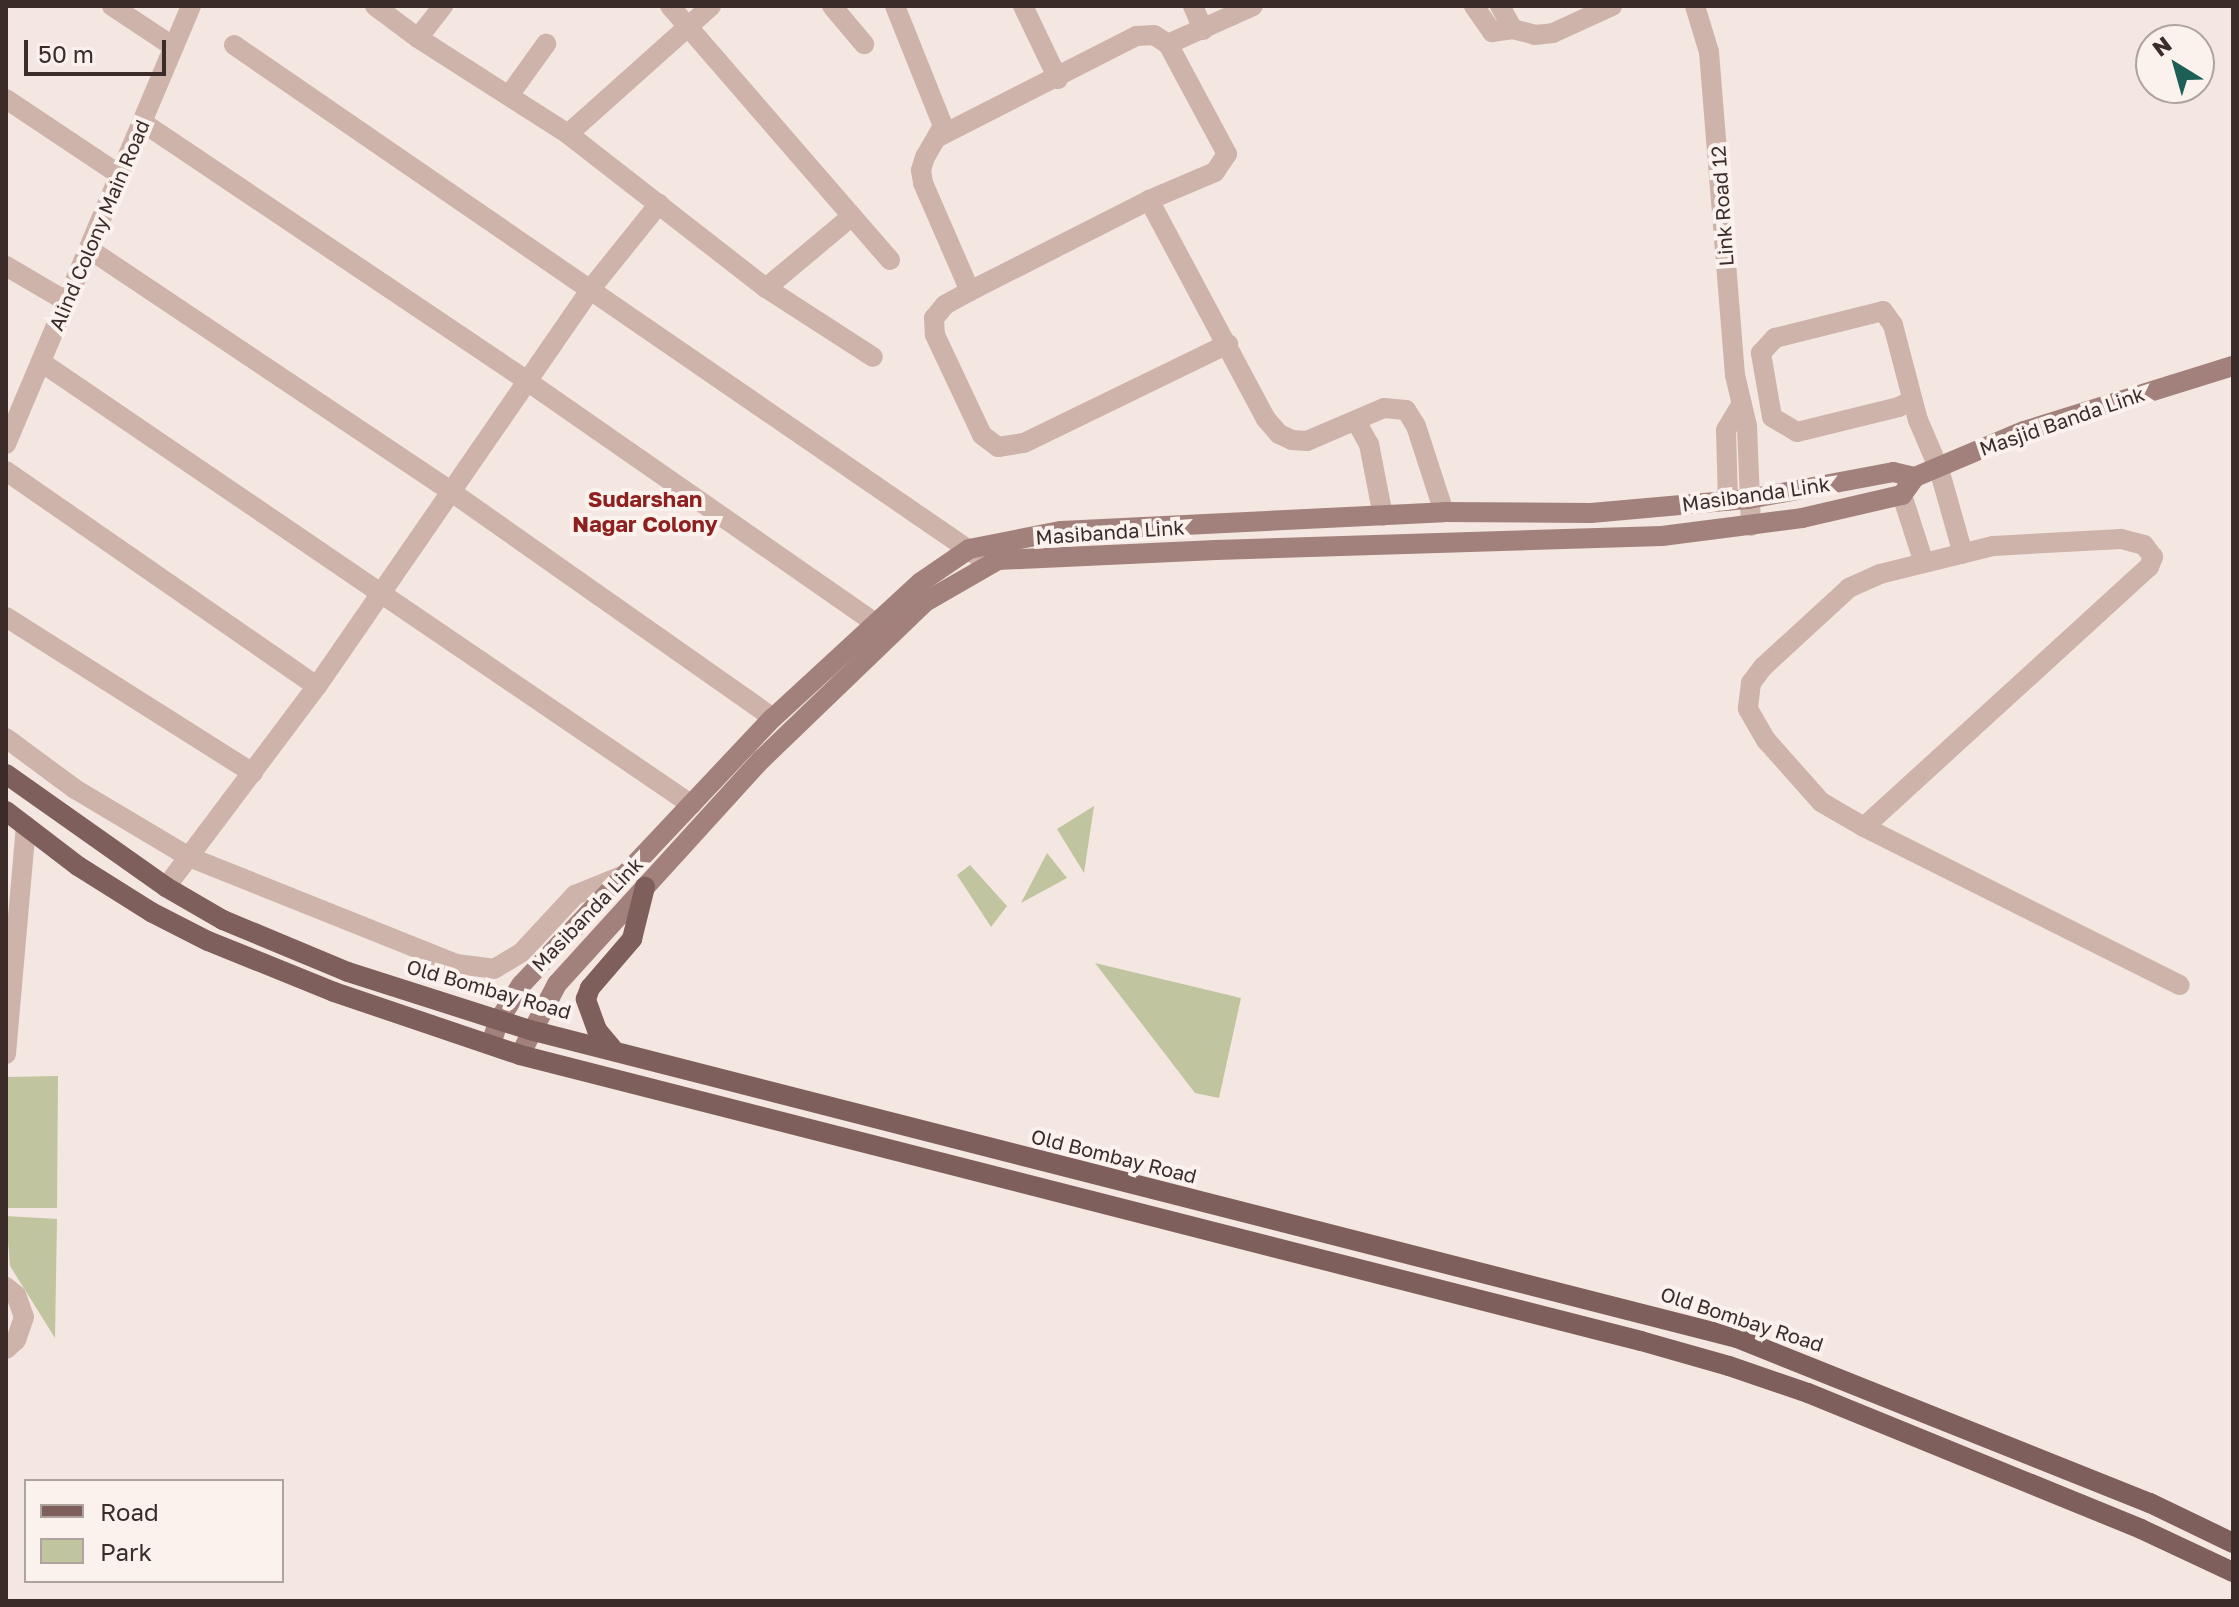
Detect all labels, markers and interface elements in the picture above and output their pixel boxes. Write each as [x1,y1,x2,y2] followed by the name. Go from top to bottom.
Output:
[28,24,170,74] scale bar
[2135,24,2215,104] north arrow
[2147,30,2176,62] text: N
[38,39,94,68] text: 50 m
[44,116,154,334] street label: Alind Colony Main Road
[1706,145,1738,267] street label: Link Road 12
[1976,381,2148,461] street label: Masjid Banda Link
[1680,472,1832,516] street label: Masibanda Link
[572,485,718,536] district label: Sudarshan Nagar Colony
[1035,515,1185,549] street label: Masibanda Link
[527,852,647,976] street label: Masibanda Link
[404,954,574,1024] street label: Old Bombay Road
[1029,1124,1199,1188] street label: Old Bombay Road
[1658,1281,1826,1357] street label: Old Bombay Road
[24,1479,284,1583] legend
[100,1497,159,1526] text: Road
[100,1537,152,1566] text: Park

